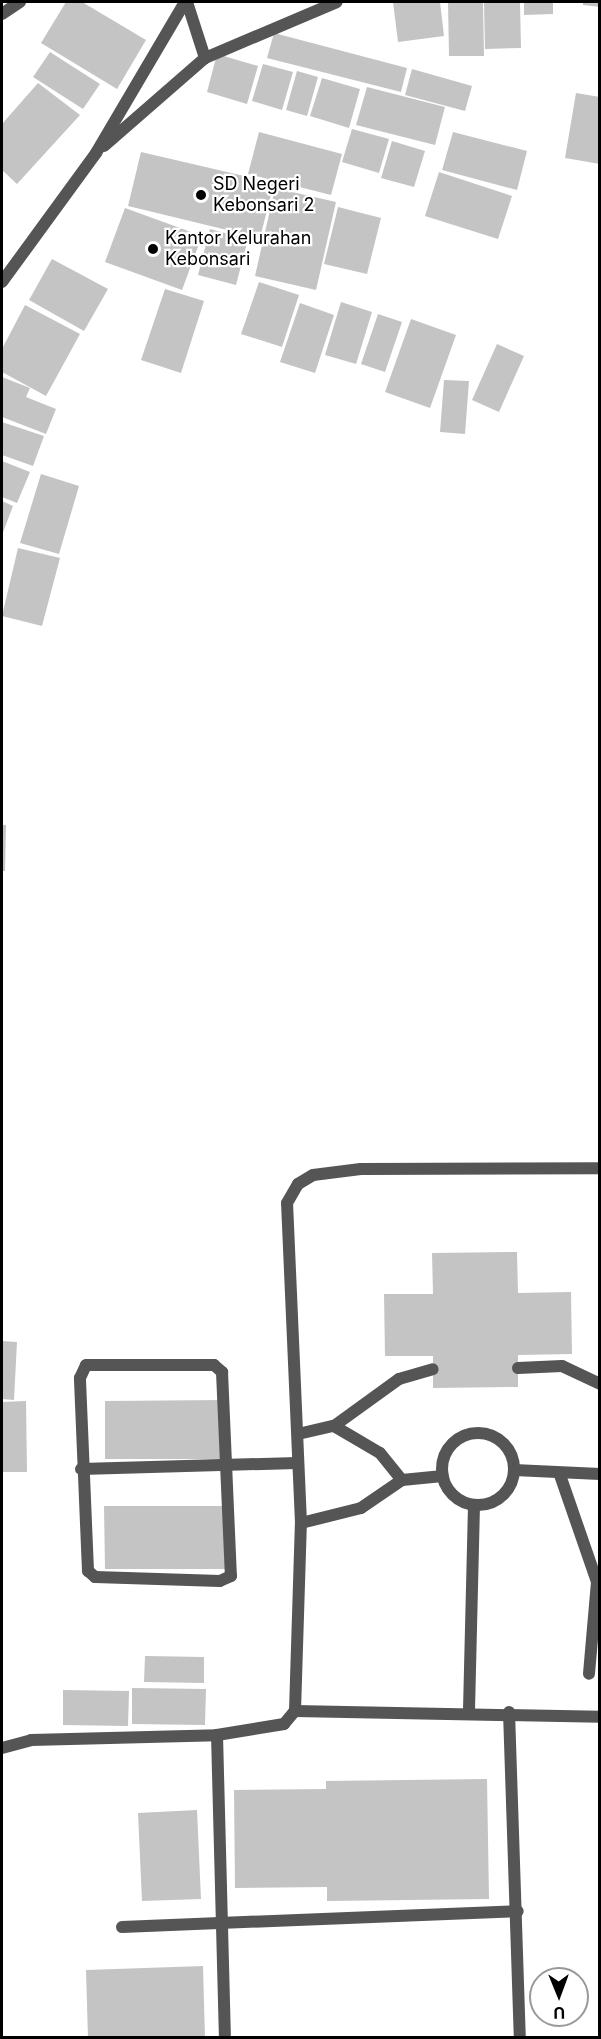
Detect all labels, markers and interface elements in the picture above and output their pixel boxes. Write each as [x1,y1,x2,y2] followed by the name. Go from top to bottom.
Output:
[213,174,314,216] place label: SD Negeri Kebonsari 2
[194,188,208,202] marker: SD Negeri Kebonsari 2
[165,228,311,270] place label: Kantor Kelurahan Kebonsari
[146,242,160,256] marker: Kantor Kelurahan Kebonsari
[529,1967,589,2027] north arrow
[553,2003,565,2023] text: U

